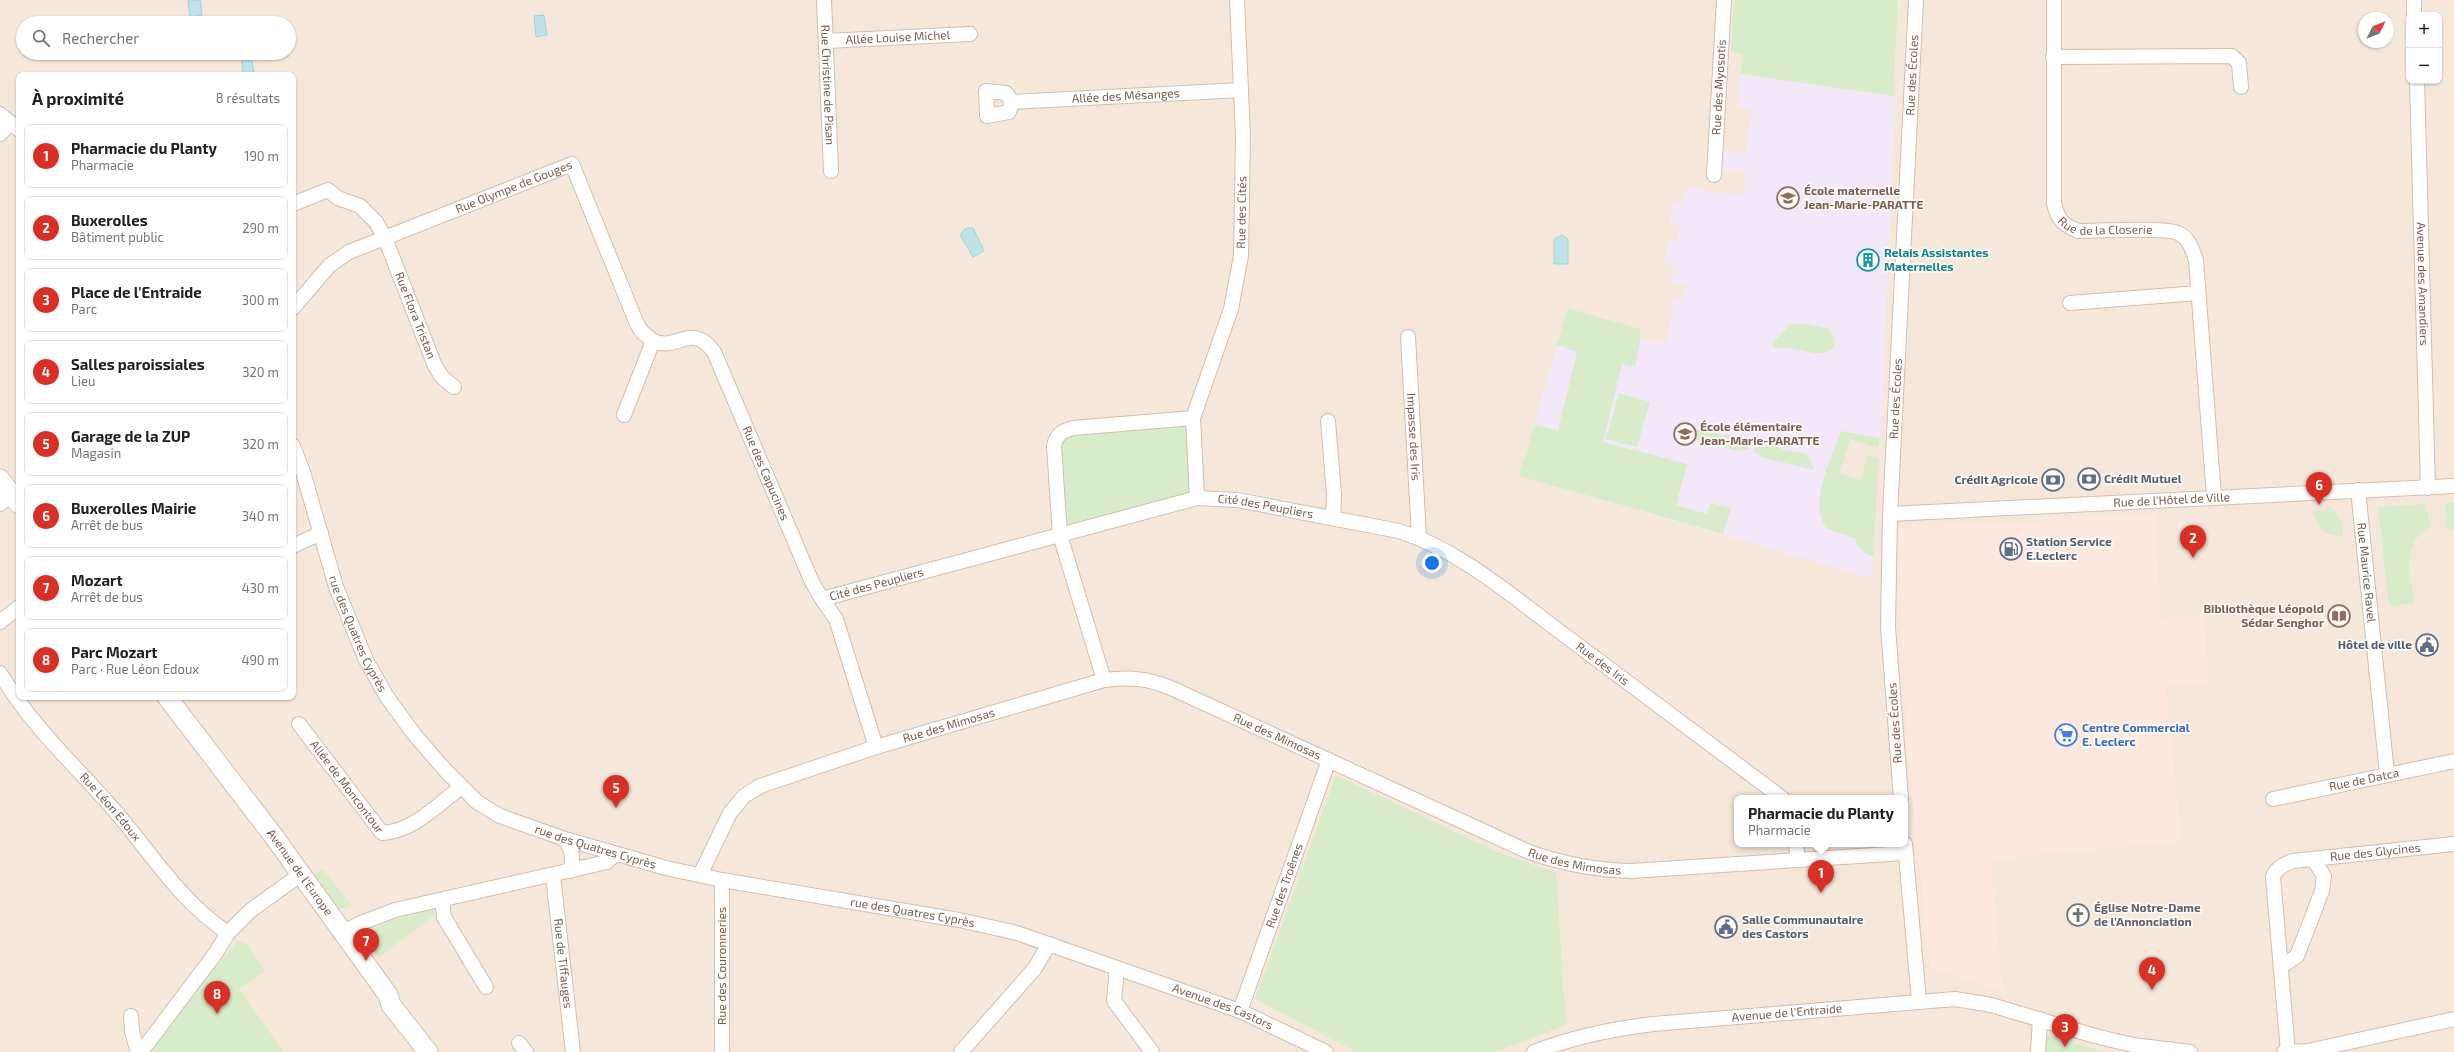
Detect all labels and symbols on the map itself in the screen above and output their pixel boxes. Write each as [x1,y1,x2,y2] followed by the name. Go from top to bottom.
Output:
[2358,12,2394,48] north arrow
[819,24,838,145] street label: Rue Christine de Pisan
[845,27,951,46] street label: Allée Louise Michel
[1902,34,1920,116] street label: Rue des Écoles
[1708,39,1728,135] street label: Rue des Myosotis
[1071,85,1180,105] street label: Allée des Mésanges
[453,157,574,215] street label: Rue Olympe de Gouges
[1233,176,1248,249] street label: Rue des Cités
[1804,183,1923,211] place label: École maternelle Jean-Marie-PARATTE
[1775,185,1801,211] school or university icon: École maternelle Jean-Marie-PARATTE
[2055,213,2153,237] street label: Rue de la Closerie
[2415,222,2432,346] street label: Avenue des Amandiers
[1884,245,1989,273] place label: Relais Assistantes Maternelles
[1855,247,1881,273] building icon: Relais Assistantes Maternelles
[393,270,439,360] street label: Rue Flora Tristan
[1886,358,1904,439] street label: Rue des Écoles
[1405,393,1424,481] street label: Impasse des Iris
[1700,419,1819,447] place label: École élémentaire Jean-Marie-PARATTE
[1672,421,1698,447] school or university icon: École élémentaire Jean-Marie-PARATTE
[740,424,793,522] street label: Rue des Capucines
[2076,466,2102,492] bank icon: Crédit Mutuel
[2040,467,2066,493] bank icon: Crédit Agricole
[2104,471,2182,485] place label: Crédit Mutuel
[1954,472,2038,486] place label: Crédit Agricole
[2306,472,2332,505] pin: 6
[2113,489,2230,509] street label: Rue de l'Hôtel de Ville
[1217,491,1315,520] street label: Cité des Peupliers
[2355,522,2380,624] street label: Rue Maurice Ravel
[2180,525,2206,558] pin: 2
[2026,534,2112,562] place label: Station Service E.Leclerc
[1998,536,2024,562] fuel station icon: Station Service E.Leclerc
[1422,553,1442,573] your location
[828,564,925,603] street label: Cité des Peupliers
[327,574,391,694] street label: rue des Quatres Cyprès
[2203,601,2324,629] place label: Bibliothèque Léopold Sédar Senghor
[2326,603,2352,629] library icon: Bibliothèque Léopold Sédar Senghor
[2414,632,2440,658] public building icon: Hôtel de ville
[2338,637,2412,651] place label: Hôtel de ville
[1574,639,1632,687] street label: Rue des Iris
[1884,682,1904,764] street label: Rue des Écoles
[901,705,996,745] street label: Rue des Mimosas
[1231,710,1324,762] street label: Rue des Mimosas
[2082,720,2190,748] place label: Centre Commercial E. Leclerc
[2053,722,2079,748] supermarket icon: Centre Commercial E. Leclerc
[308,737,388,836] street label: Allée de Moncontour
[2328,765,2400,793] street label: Rue de Datca
[78,769,145,844] street label: Rue Léon Edoux
[603,775,629,808] pin: 5
[533,821,658,871] street label: rue des Quatres Cyprès
[265,826,336,918] street label: Avenue de l'Europe
[2329,840,2421,863] street label: Rue des Glycines
[1262,841,1305,929] street label: Rue des Troênes
[1527,844,1622,877] street label: Rue des Mimosas
[1808,860,1834,893] pin: 1
[849,894,976,929] street label: rue des Quatres Cyprès
[2094,900,2201,928] place label: Église Notre-Dame de l'Annonciation
[2065,902,2091,928] church icon: Église Notre-Dame de l'Annonciation
[714,907,728,1025] street label: Rue des Couronneries
[1742,912,1864,940] place label: Salle Communautaire des Castors
[1713,914,1739,940] public building icon: Salle Communautaire des Castors
[552,918,576,1009] street label: Rue de Tiffauges
[353,928,379,961] pin: 7
[2139,957,2165,990] pin: 4
[1171,980,1276,1032] street label: Avenue des Castors
[204,981,230,1014] pin: 8
[1731,1000,1843,1023] street label: Avenue de l'Entraide
[2052,1014,2078,1047] pin: 3

